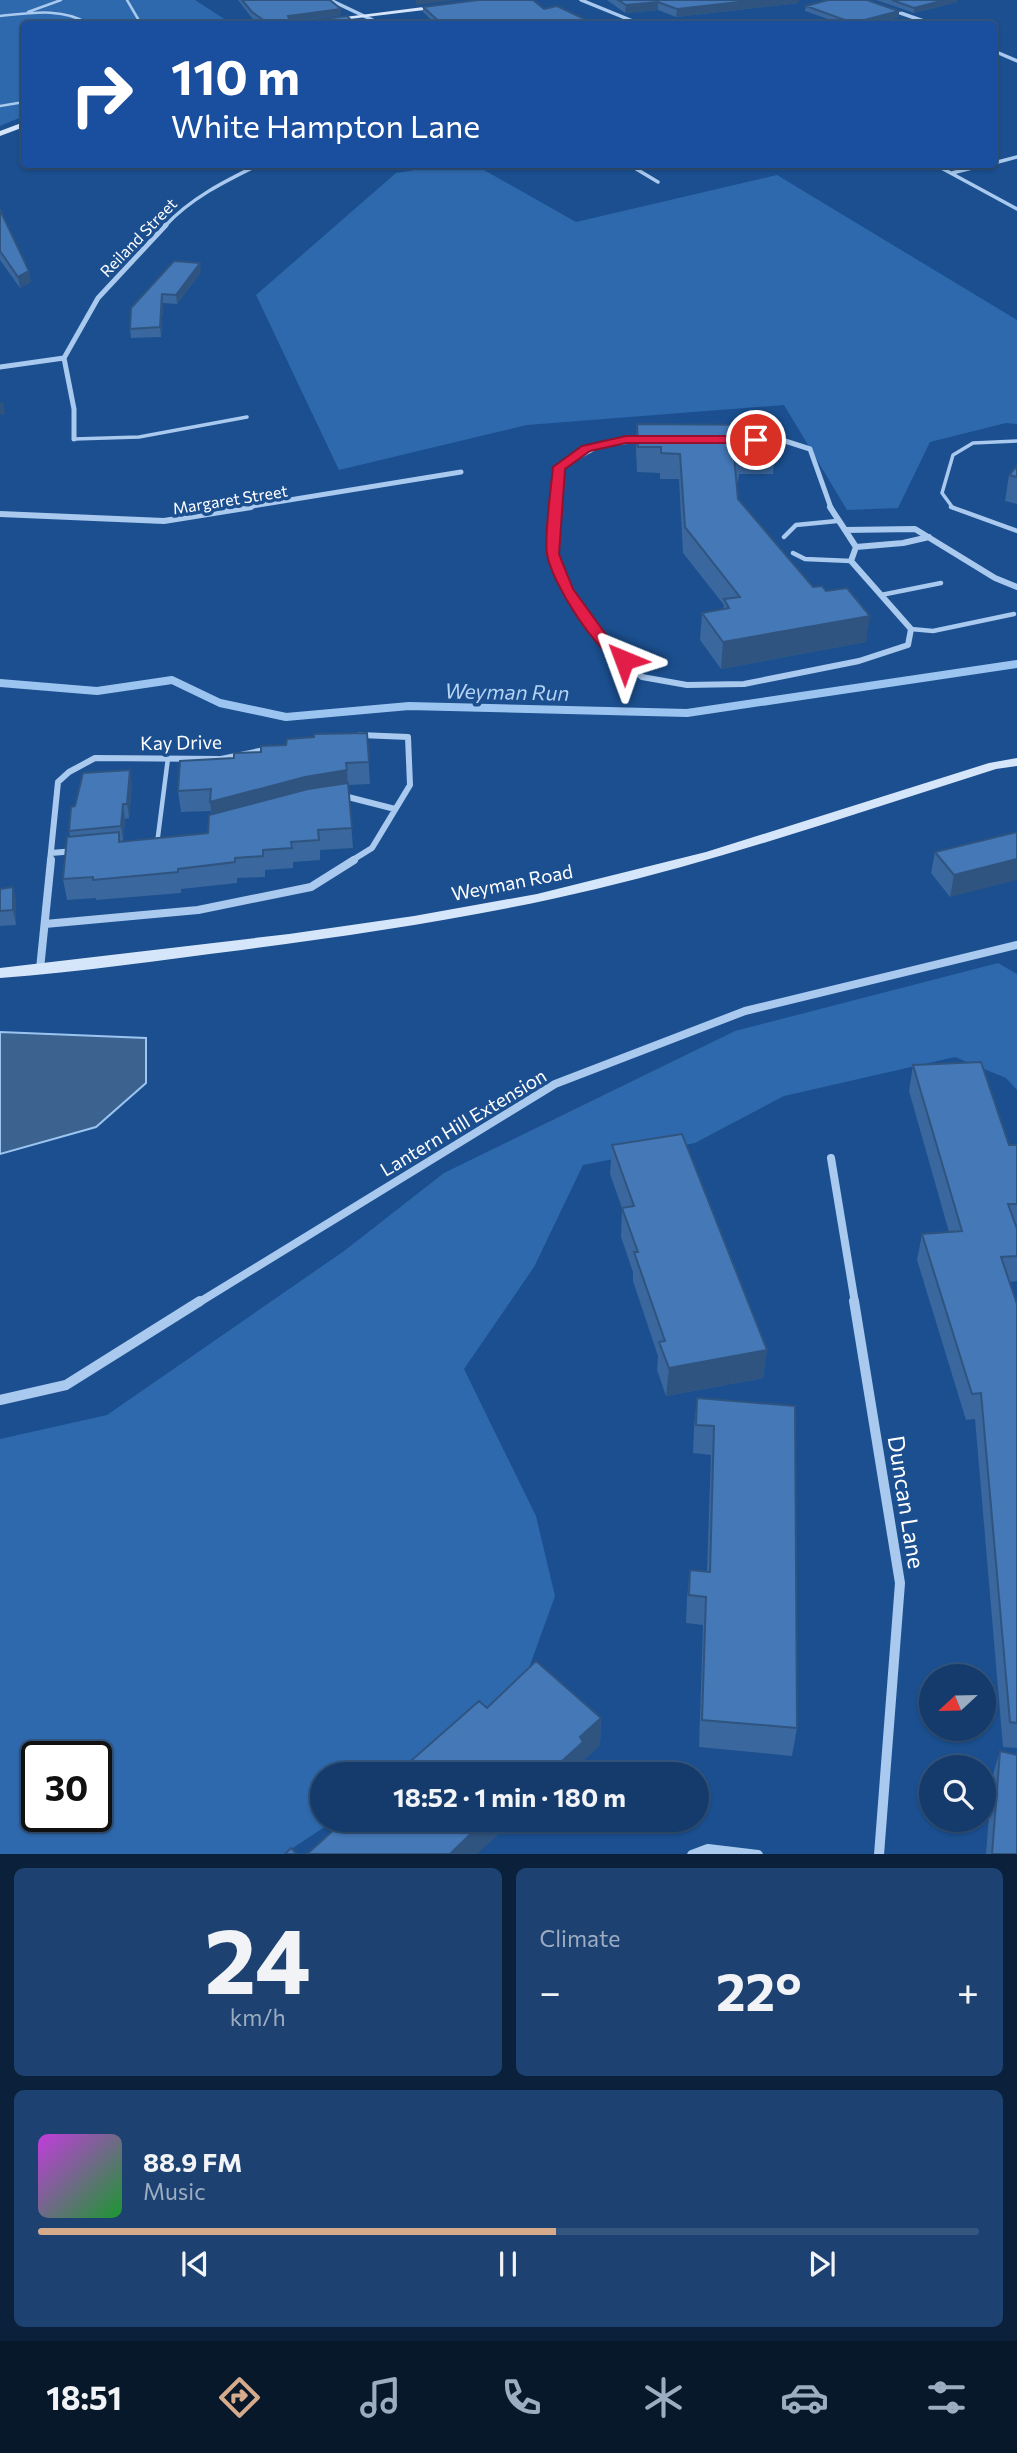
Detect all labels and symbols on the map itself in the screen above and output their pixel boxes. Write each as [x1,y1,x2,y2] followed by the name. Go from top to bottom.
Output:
[96,193,181,280] street label: Reiland Street
[726,410,786,470] pin
[171,480,289,517] street label: Margaret Street
[587,623,661,697] position arrow
[444,677,570,705] water label: Weyman Run
[140,730,222,754] street label: Kay Drive
[449,859,575,905] street label: Weyman Road
[376,1063,550,1181] street label: Lantern Hill Extension
[883,1433,931,1571] street label: Duncan Lane
[919,1664,996,1741] north arrow
[21,1741,112,1832] speed limit sign: 30

